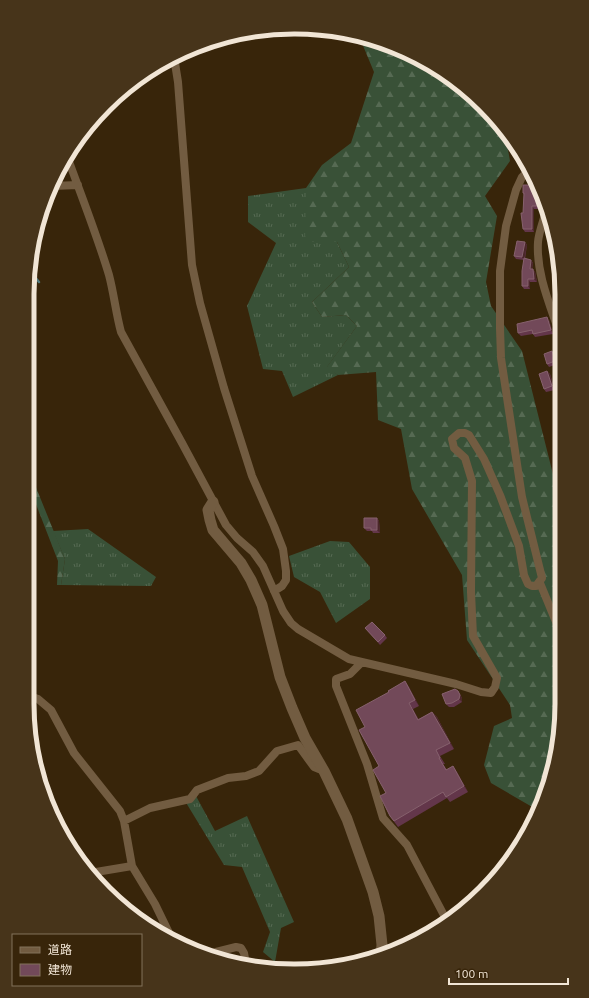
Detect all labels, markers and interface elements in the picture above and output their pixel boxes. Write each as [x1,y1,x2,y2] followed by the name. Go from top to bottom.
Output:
[12,934,142,986] legend
[48,943,72,956] text: 道路
[449,960,568,986] scale bar
[48,963,72,976] text: 建物
[455,967,488,980] text: 100 m

